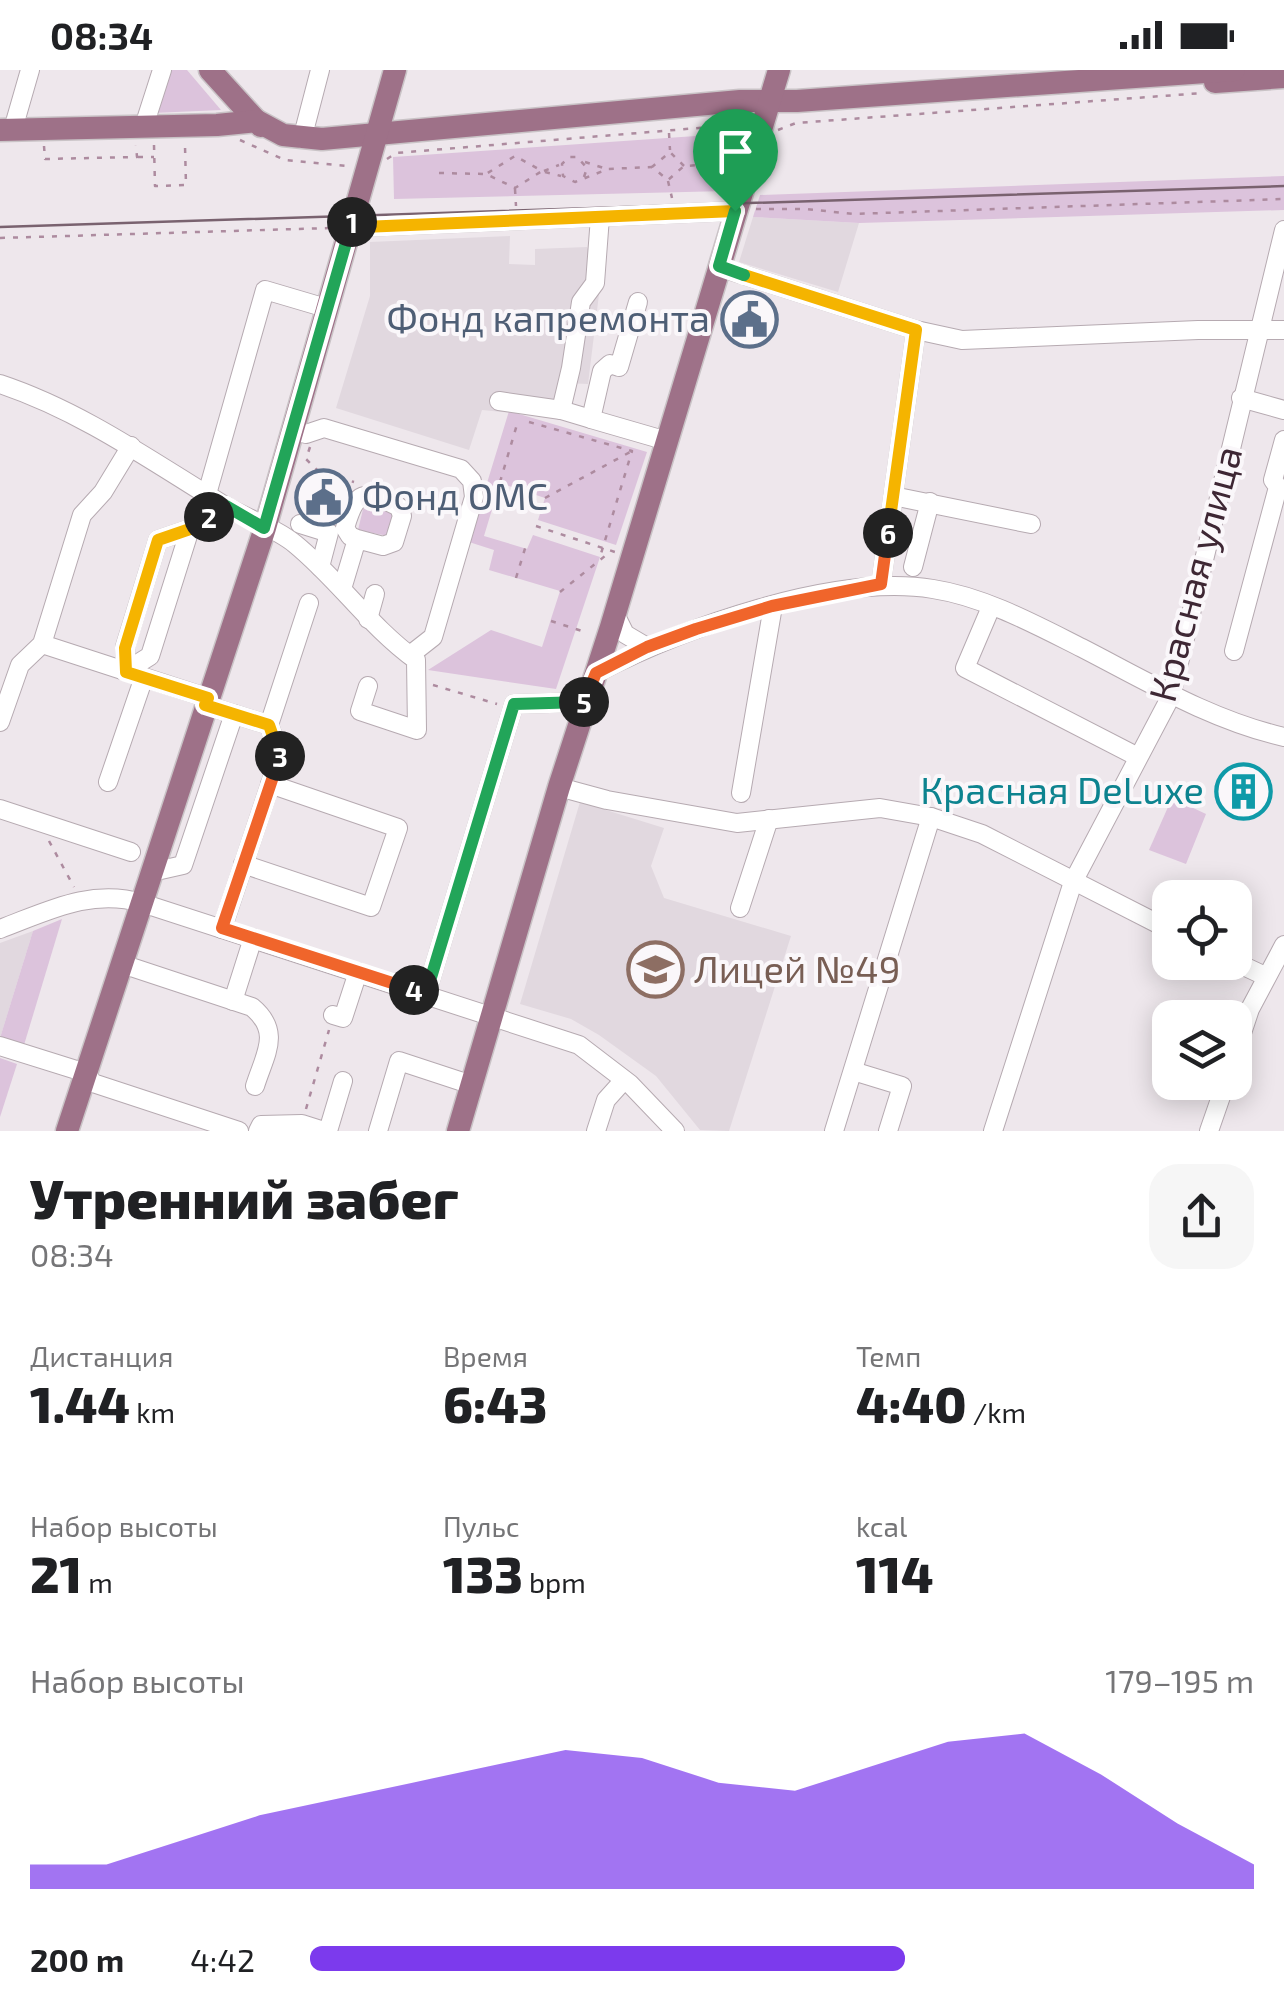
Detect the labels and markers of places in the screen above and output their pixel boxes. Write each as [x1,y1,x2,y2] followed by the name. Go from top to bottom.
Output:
[693,109,778,212] pin
[327,197,377,247] pin: 1
[719,289,779,349] public building icon: Фонд капремонта
[387,294,710,340] place label: Фонд капремонта
[293,467,353,527] public building icon: Фонд ОМС
[362,472,548,518] place label: Фонд ОМС
[184,492,234,542] pin: 2
[863,508,913,558] pin: 6
[559,677,609,727] pin: 5
[255,731,305,781] pin: 3
[1213,761,1273,821] building icon: Красная DeLuxe
[920,766,1204,812] place label: Красная DeLuxe
[625,940,685,1000] school or university icon: Лицей №49
[694,945,900,991] place label: Лицей №49
[389,965,439,1015] pin: 4

